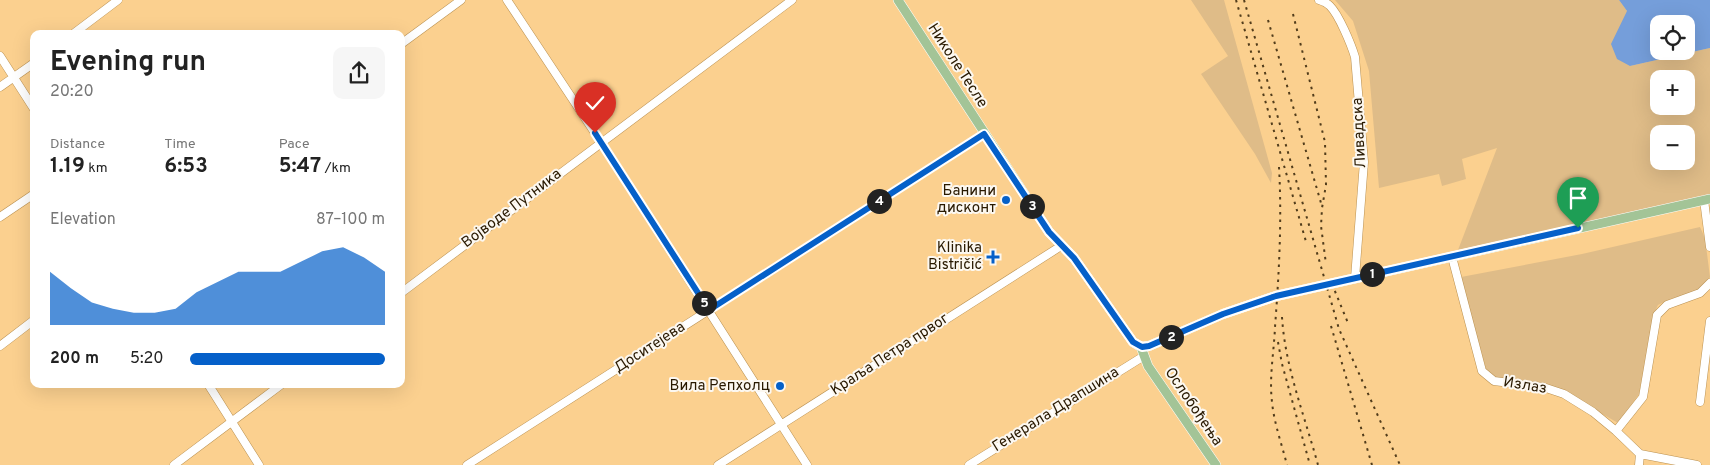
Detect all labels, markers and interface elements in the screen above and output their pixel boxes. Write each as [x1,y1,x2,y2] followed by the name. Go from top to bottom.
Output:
[1650,15,1695,170] map controls
[1650,15,1695,60] button: locate
[923,20,991,112] street label: Николе Тесле
[50,45,206,81] text: Evening run
[333,47,385,99] button: share
[1650,70,1695,115] button: +
[50,82,94,102] text: 20:20
[574,82,616,133] pin
[581,89,609,117] icon: check
[1349,97,1371,169] street label: Ливадска
[1650,125,1695,170] button: −
[50,136,105,153] text: Distance
[164,136,196,153] text: Time
[279,136,309,153] text: Pace
[50,153,85,180] text: 1.19
[164,153,208,180] text: 6:53
[279,153,321,180] text: 5:47
[85,160,108,177] text: km
[321,160,351,177] text: /km
[458,165,566,253] street label: Војводе Путника
[1557,177,1599,228] pin
[937,182,996,218] place label: Банини дисконт
[1564,184,1592,212] icon: arrive
[866,188,892,214] pin: 4
[875,193,884,210] text: 4
[1000,194,1012,206] marker: Банини дисконт
[1020,194,1044,218] pin: 3
[1028,198,1037,215] text: 3
[50,210,116,230] text: Elevation
[316,210,385,230] text: 87–100 m
[928,239,982,275] place label: Klinika Bistričić
[986,250,1000,264] marker: Klinika Bistričić
[1360,262,1384,286] pin: 1
[1370,266,1375,283] text: 1
[692,290,716,316] pin: 5
[700,295,709,312] text: 5
[827,310,953,400] street label: Краља Петра првог
[611,318,689,378] street label: Доситејева
[1158,324,1184,350] pin: 2
[1167,329,1176,346] text: 2
[50,349,99,369] text: 200 m
[130,349,164,369] text: 5:20
[989,363,1123,457] street label: Генерала Драпшина
[1160,364,1226,450] street label: Ослобођења
[1502,373,1548,399] street label: Излаз
[670,377,770,396] place label: Вила Репхолц
[774,380,786,392] marker: Вила Репхолц

